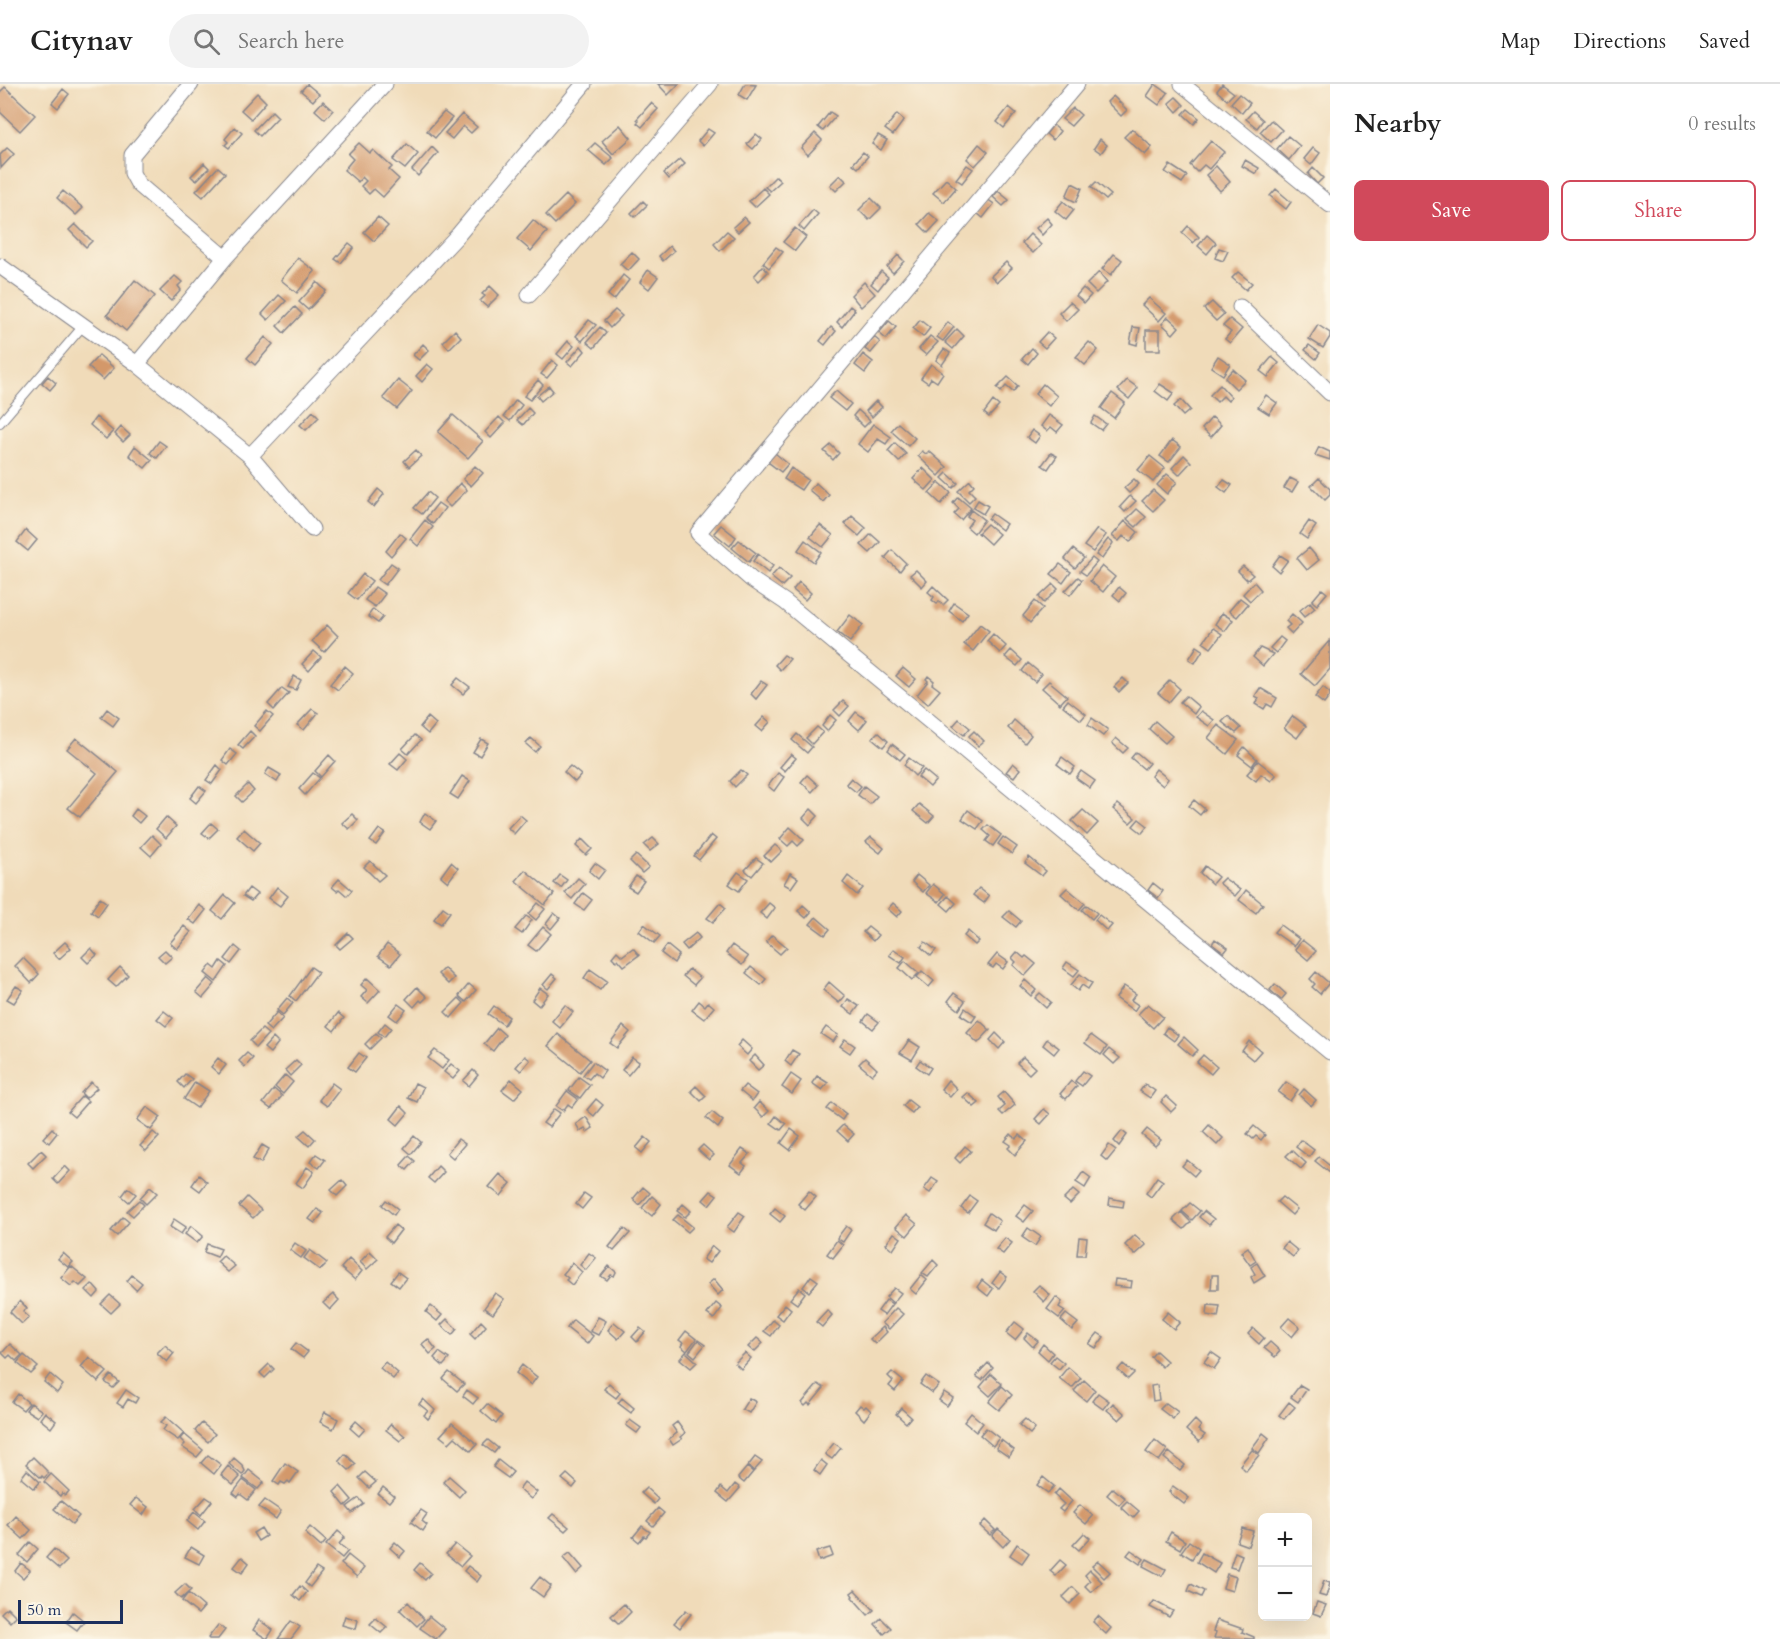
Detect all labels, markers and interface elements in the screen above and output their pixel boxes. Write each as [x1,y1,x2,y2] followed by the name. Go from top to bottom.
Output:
[169,14,589,68] search box
[30,22,133,60] text: Citynav
[190,25,223,58] icon: search
[238,26,345,56] text: Search here
[1500,27,1540,56] text: Map
[1573,27,1666,56] text: Directions
[1699,27,1750,56] text: Saved
[1354,106,1442,141] text: Nearby
[1688,110,1756,137] text: 0 results
[1354,180,1549,241] button: Save
[1561,180,1756,241] button: Share
[1258,1513,1312,1621] map controls
[1258,1513,1312,1567] button: +
[1258,1567,1312,1621] button: −
[18,1597,123,1624] scale bar
[27,1599,61,1621] text: 50 m

